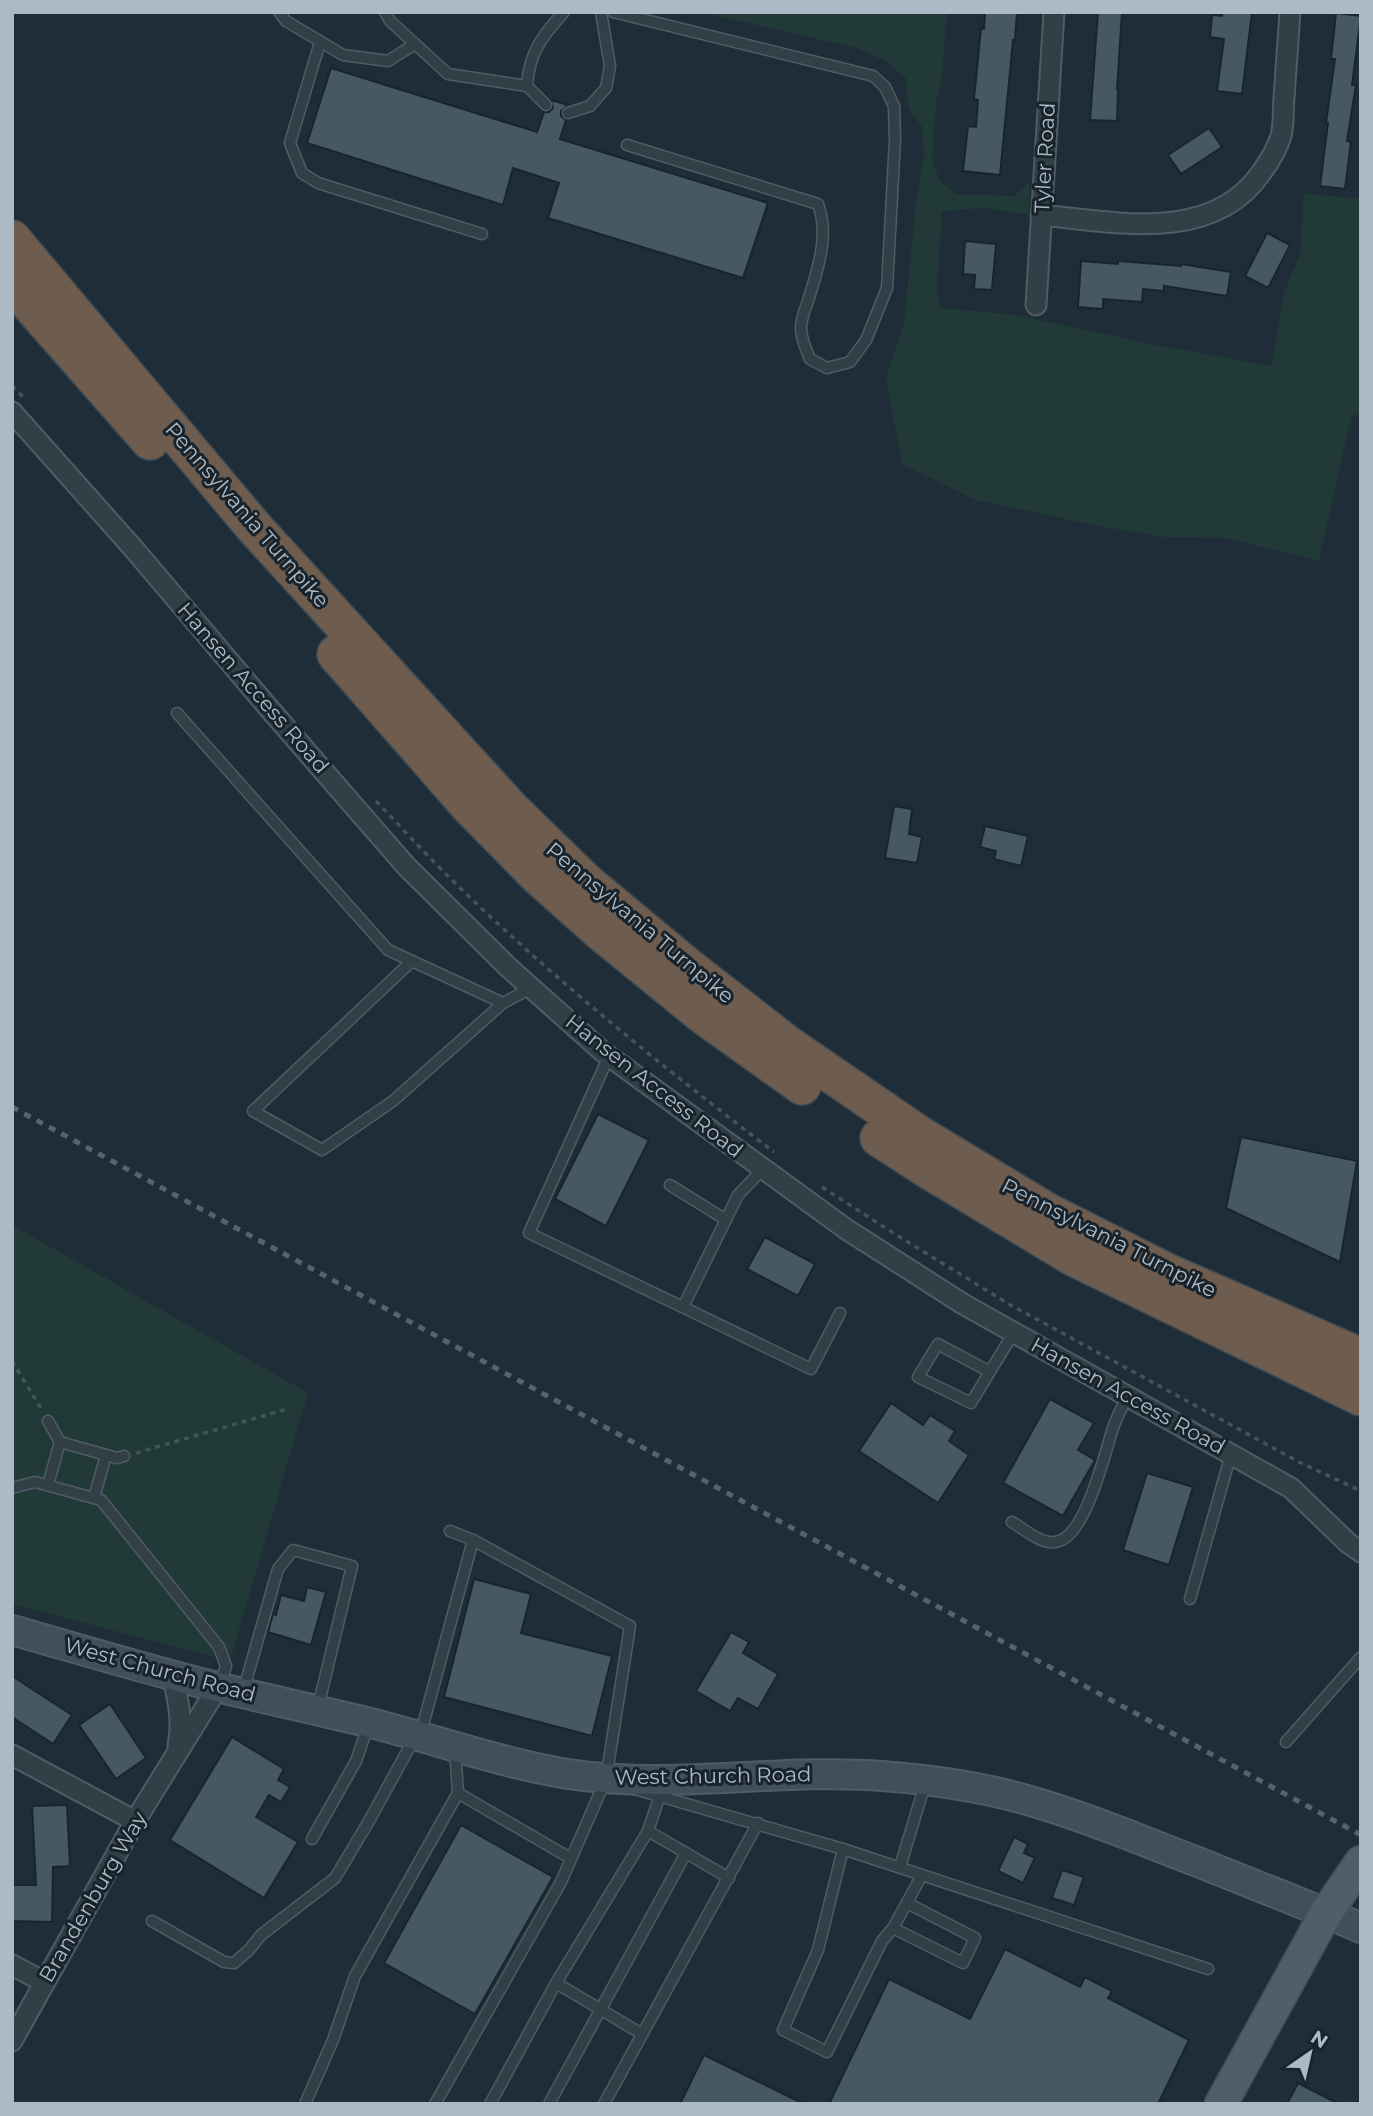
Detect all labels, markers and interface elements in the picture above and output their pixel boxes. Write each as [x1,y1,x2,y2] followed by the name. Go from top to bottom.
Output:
[1029,102,1060,214] street label: Tyler Road
[160,417,335,612] street label: Pennsylvania Turnpike
[172,597,334,778] street label: Hansen Access Road
[541,837,739,1008] street label: Pennsylvania Turnpike
[561,1009,748,1163] street label: Hansen Access Road
[998,1173,1221,1303] street label: Pennsylvania Turnpike
[1027,1332,1230,1459] street label: Hansen Access Road
[62,1632,258,1707] street label: West Church Road
[614,1761,812,1790] street label: West Church Road
[33,1806,152,1987] street label: Brandenburg Way
[1275,2018,1345,2088] north arrow
[1306,2025,1332,2053] text: N

